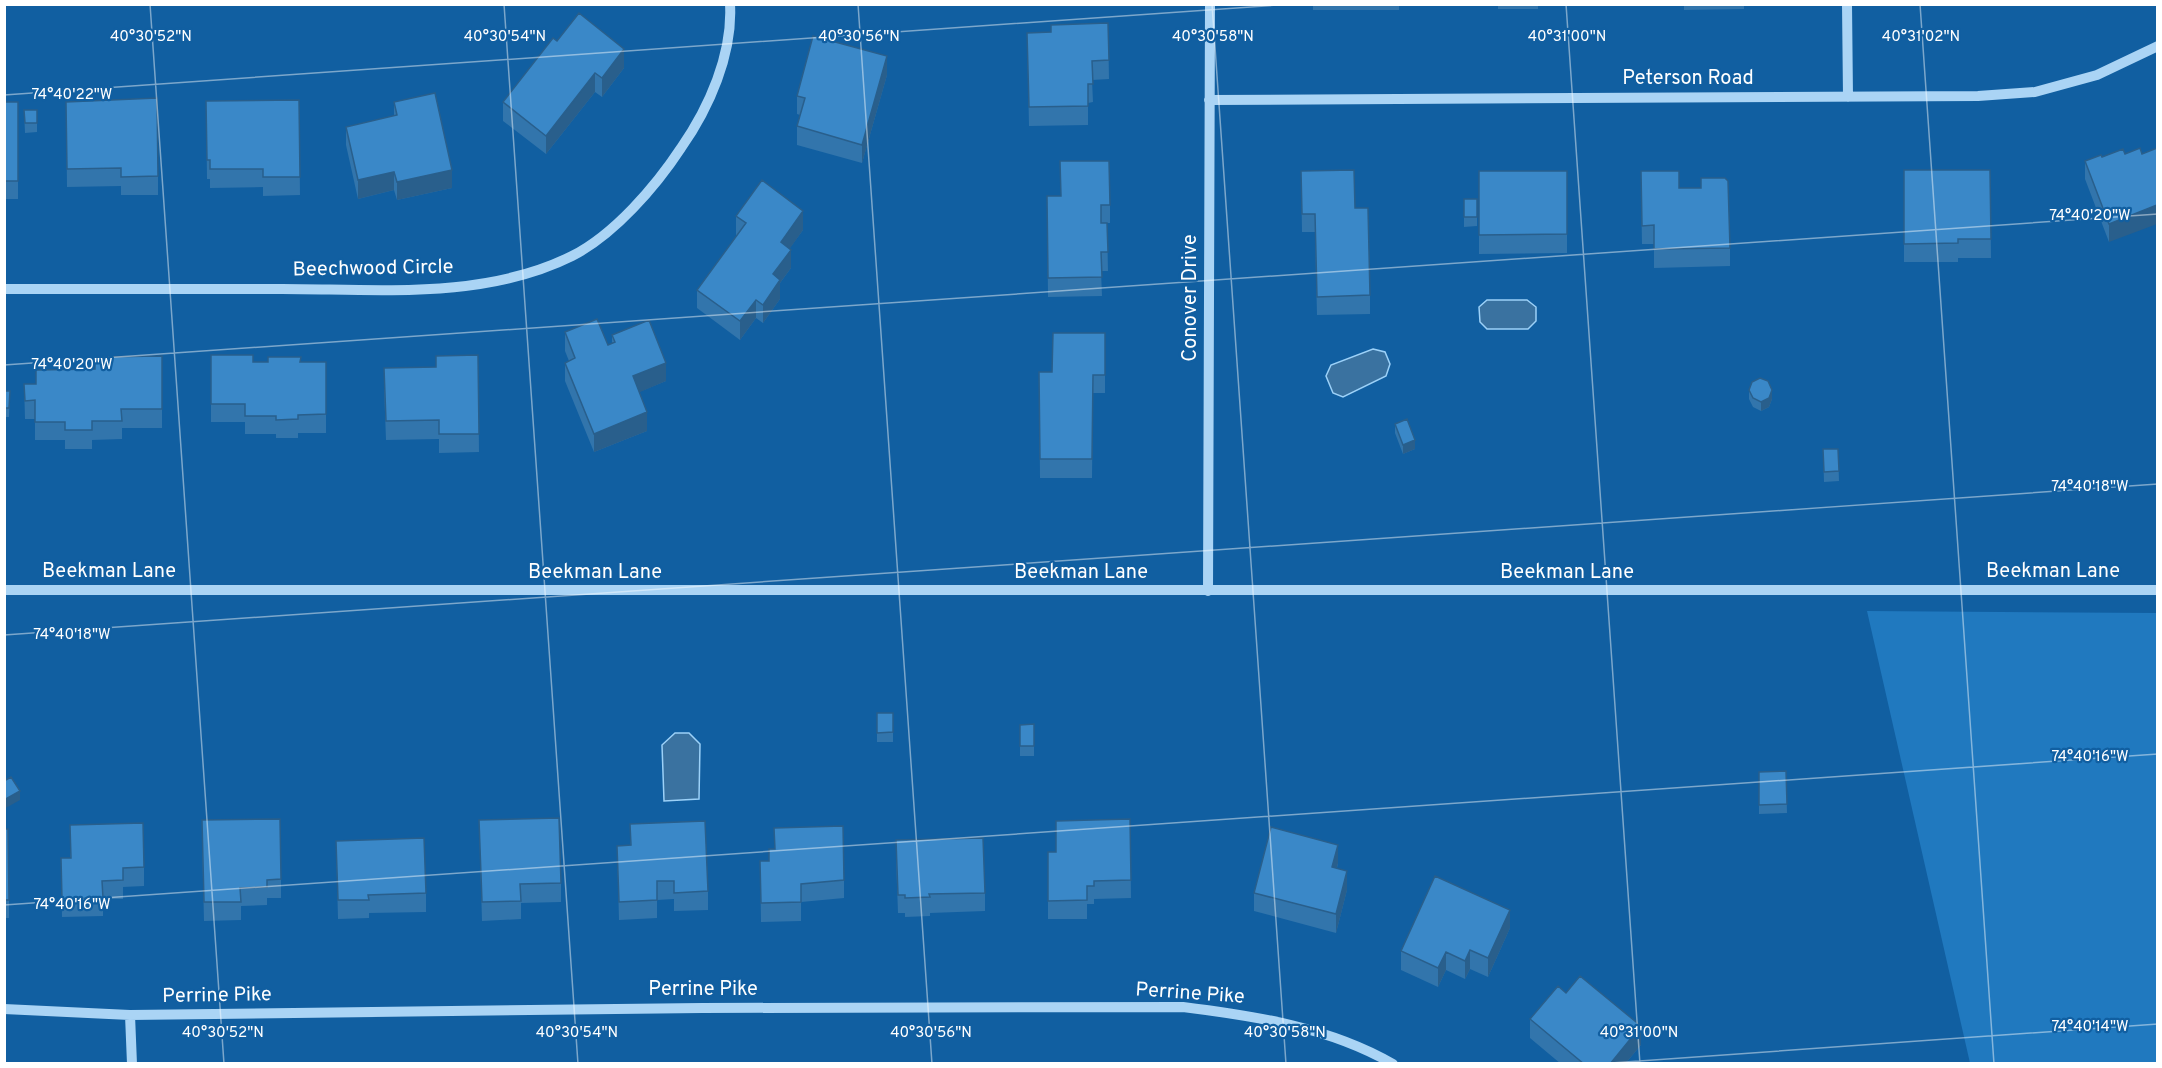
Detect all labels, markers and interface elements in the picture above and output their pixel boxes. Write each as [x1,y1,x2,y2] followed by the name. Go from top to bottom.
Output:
[110,28,192,47] text: 40°30'52"N
[464,28,546,47] text: 40°30'54"N
[818,28,900,47] text: 40°30'56"N
[1172,28,1254,47] text: 40°30'58"N
[1528,28,1606,47] text: 40°31'00"N
[1882,28,1960,47] text: 40°31'02"N
[1622,66,1754,92] street label: Peterson Road
[32,86,112,105] text: 74°40'22"W
[2049,207,2131,226] text: 74°40'20"W
[1178,234,1204,362] street label: Conover Drive
[292,255,454,283] street label: Beechwood Circle
[31,356,113,375] text: 74°40'20"W
[2051,478,2129,497] text: 74°40'18"W
[42,559,176,585] street label: Beekman Lane
[1986,559,2120,585] street label: Beekman Lane
[528,560,662,586] street label: Beekman Lane
[1014,560,1148,586] street label: Beekman Lane
[1500,560,1634,586] street label: Beekman Lane
[33,626,111,645] text: 74°40'18"W
[2051,748,2129,767] text: 74°40'16"W
[33,896,111,915] text: 74°40'16"W
[648,977,758,1003] street label: Perrine Pike
[1134,977,1246,1011] street label: Perrine Pike
[162,982,272,1010] street label: Perrine Pike
[2051,1018,2129,1037] text: 74°40'14"W
[182,1024,264,1043] text: 40°30'52"N
[536,1024,618,1043] text: 40°30'54"N
[890,1024,972,1043] text: 40°30'56"N
[1244,1024,1326,1043] text: 40°30'58"N
[1600,1024,1678,1043] text: 40°31'00"N

